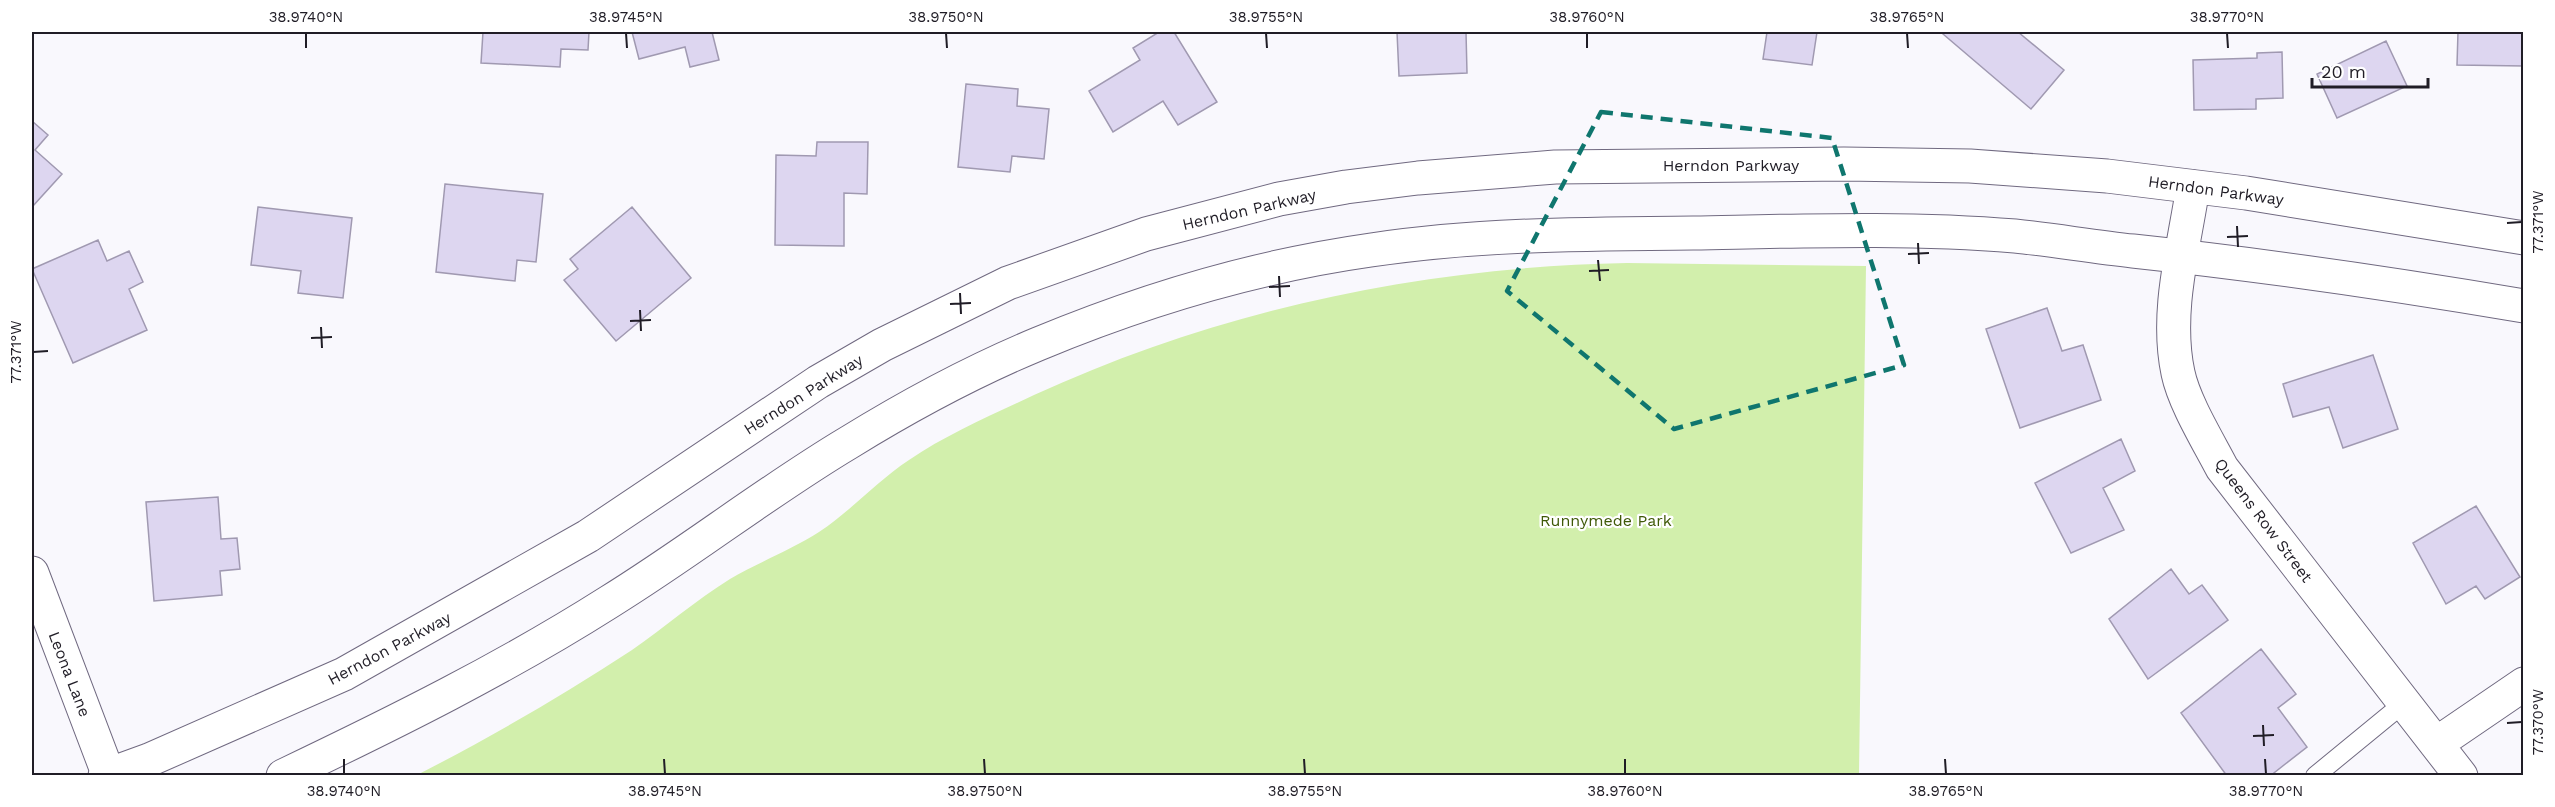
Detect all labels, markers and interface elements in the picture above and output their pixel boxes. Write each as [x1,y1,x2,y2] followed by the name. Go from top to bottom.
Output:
[269,8,343,26] text: 38.9740°N
[589,8,663,26] text: 38.9745°N
[908,8,984,26] text: 38.9750°N
[1229,8,1303,26] text: 38.9755°N
[1549,8,1625,26] text: 38.9760°N
[1870,8,1944,26] text: 38.9765°N
[2190,8,2264,26] text: 38.9770°N
[2312,51,2428,89] scale bar
[2321,61,2366,82] text: 20 m
[1663,156,1800,175] street label: Herndon Parkway
[2147,172,2286,210] street label: Herndon Parkway
[1180,185,1319,234] street label: Herndon Parkway
[2529,190,2547,254] text: 77.371°W
[7,320,25,384] text: 77.371°W
[740,350,867,439] street label: Herndon Parkway
[2211,455,2317,586] street label: Queens Row Street
[1540,511,1672,530] park label: Runnymede Park
[324,608,455,689] street label: Herndon Parkway
[45,629,95,720] street label: Leona Lane
[2529,689,2547,755] text: 77.370°W
[307,782,381,800] text: 38.9740°N
[628,782,702,800] text: 38.9745°N
[947,782,1023,800] text: 38.9750°N
[1268,782,1342,800] text: 38.9755°N
[1587,782,1663,800] text: 38.9760°N
[1909,782,1983,800] text: 38.9765°N
[2229,782,2303,800] text: 38.9770°N

